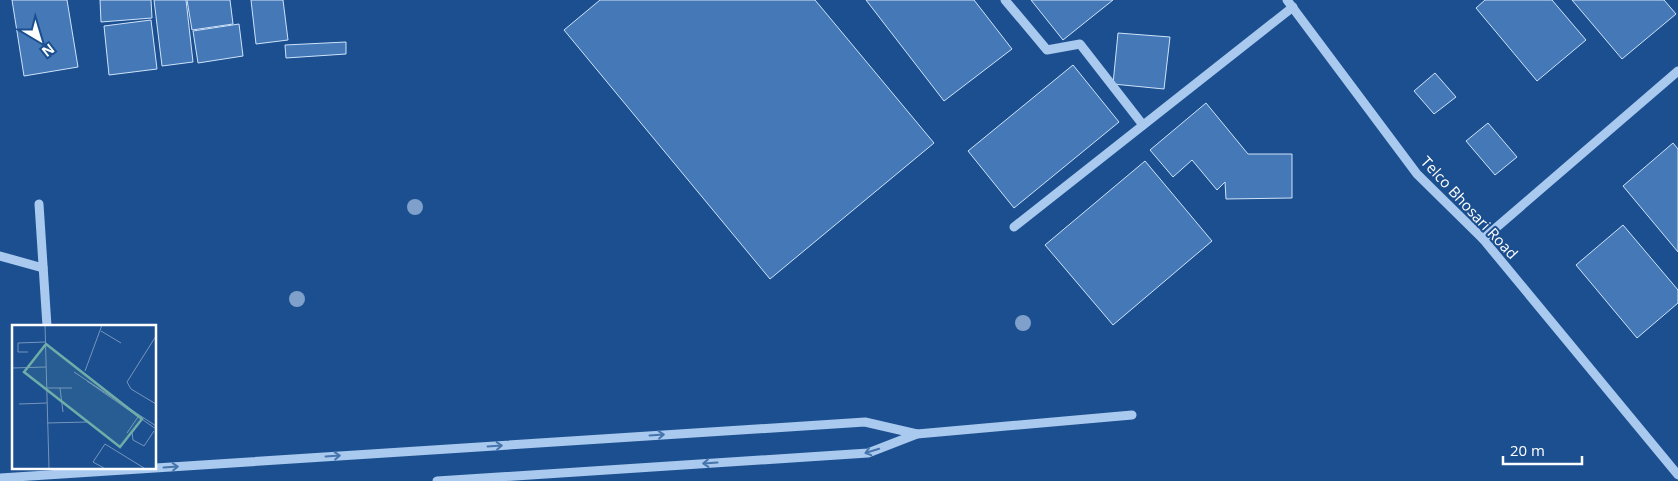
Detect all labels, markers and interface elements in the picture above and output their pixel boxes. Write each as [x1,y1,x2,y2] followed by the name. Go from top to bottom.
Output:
[15,15,65,65] north arrow
[38,40,59,62] text: N
[1417,152,1523,263] street label: Telco Bhosari Road
[12,325,156,468] inset map
[649,431,665,440] one-way arrow
[1503,434,1582,466] scale bar
[1510,440,1545,460] text: 20 m
[487,441,503,450] one-way arrow
[864,446,880,456] one-way arrow
[325,452,341,461] one-way arrow
[702,459,718,468] one-way arrow
[163,462,179,471] one-way arrow

